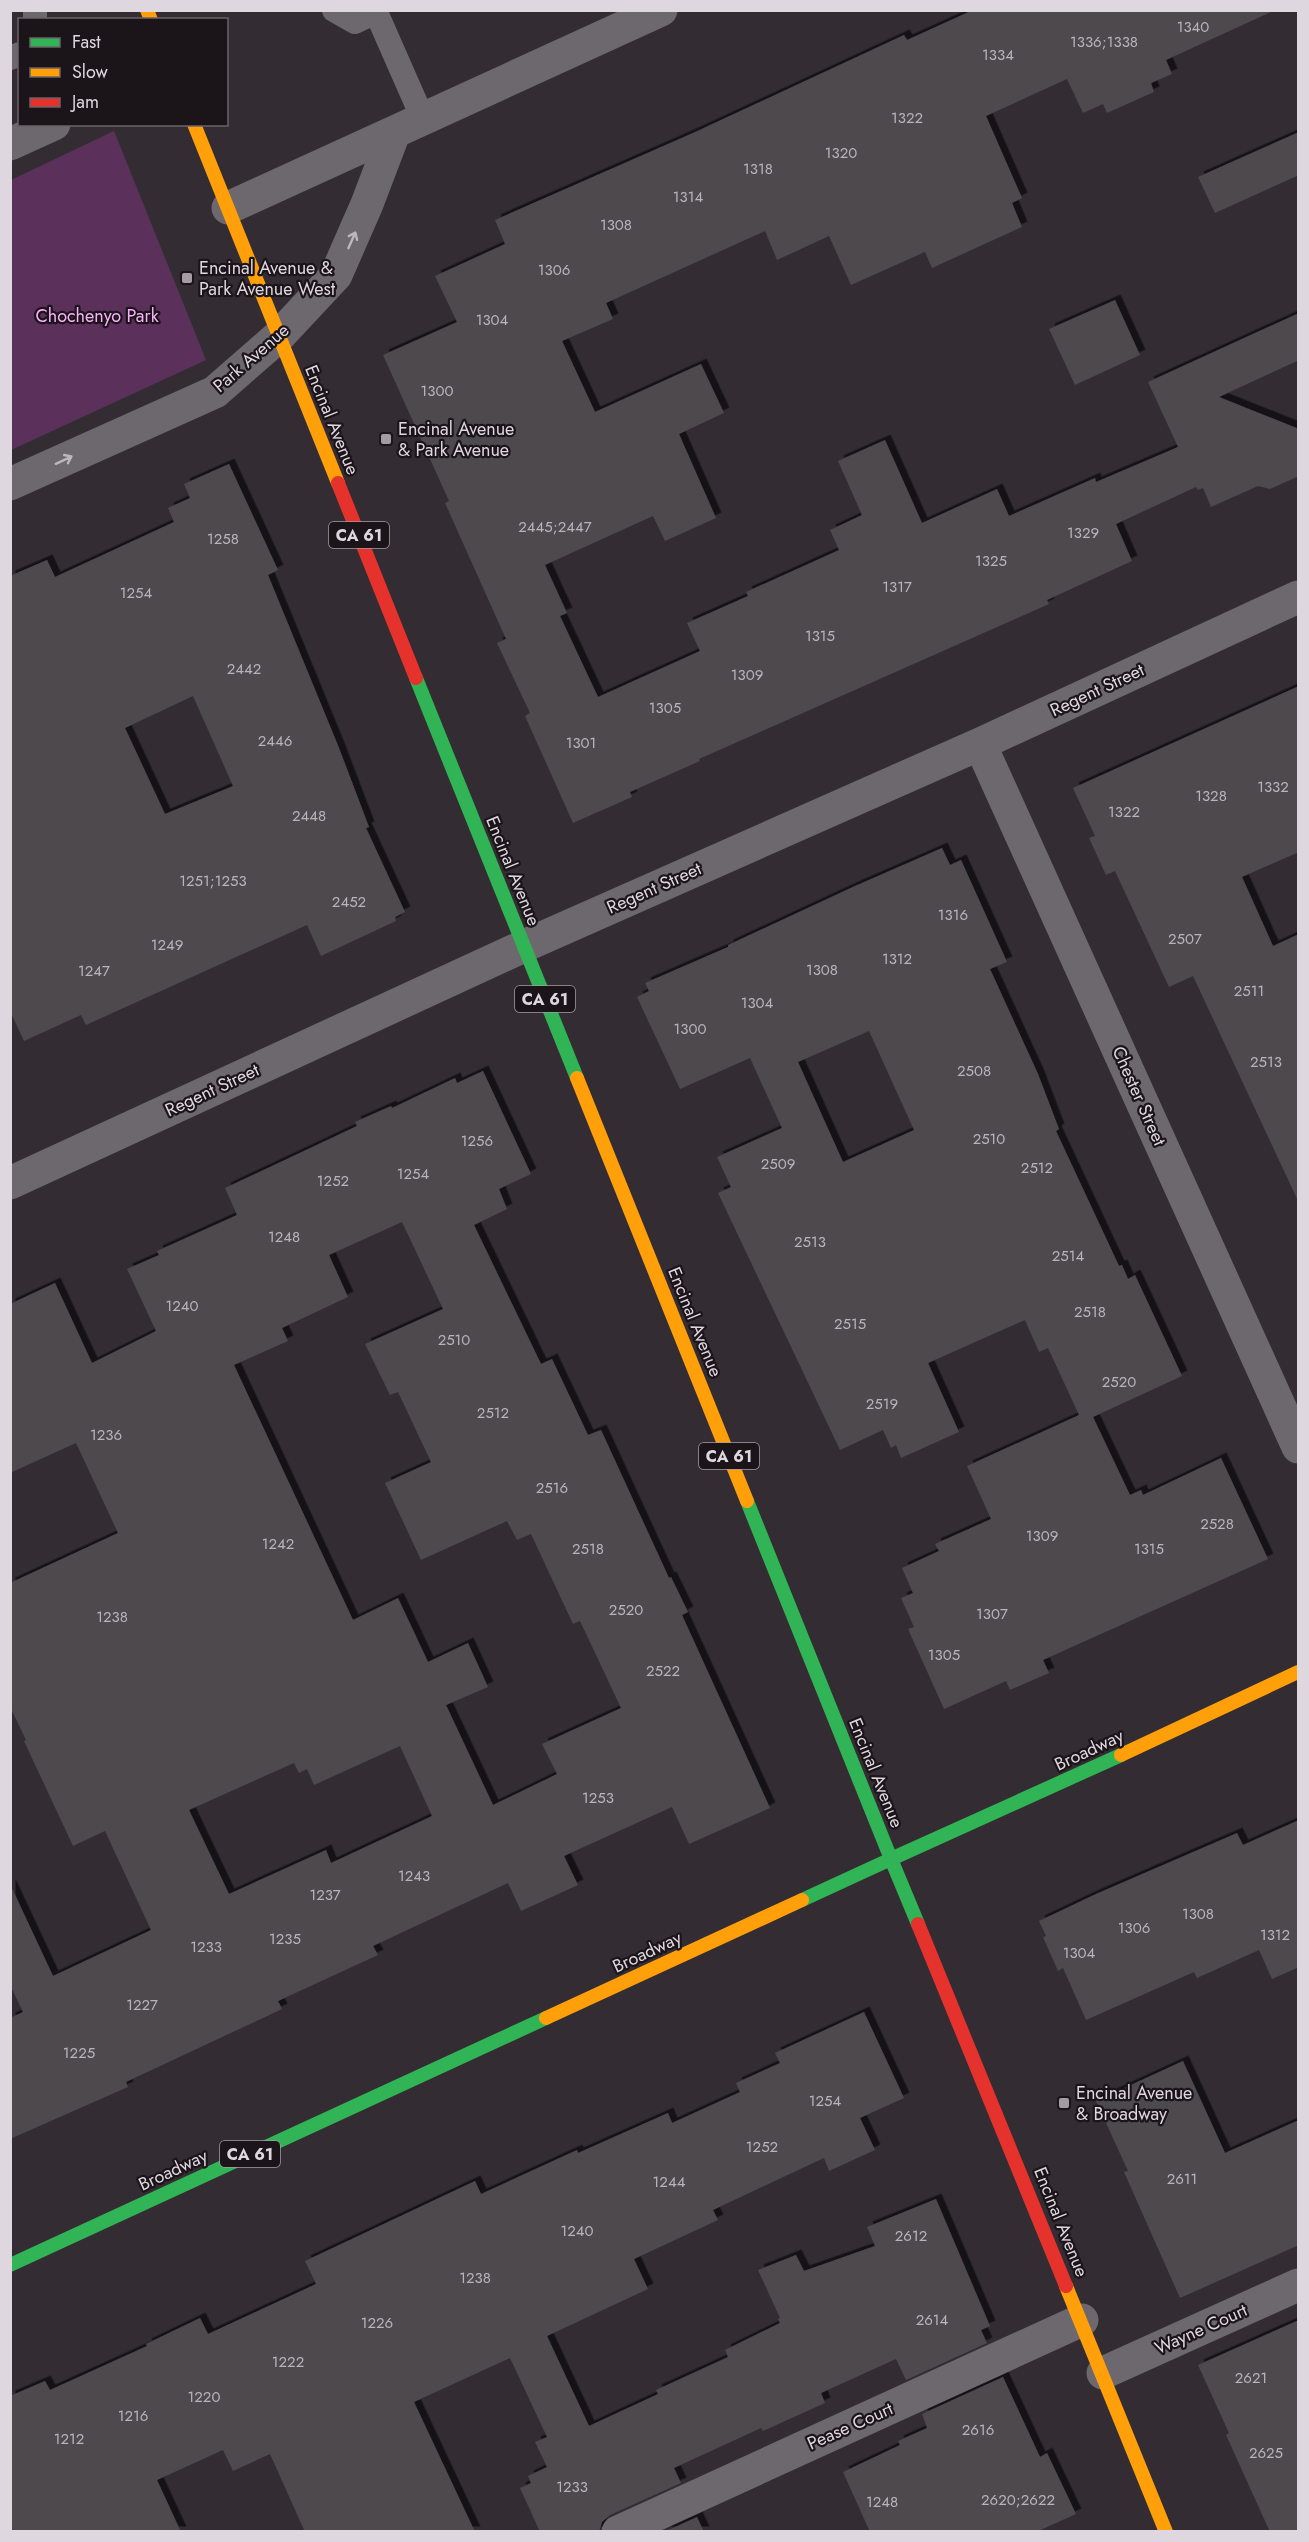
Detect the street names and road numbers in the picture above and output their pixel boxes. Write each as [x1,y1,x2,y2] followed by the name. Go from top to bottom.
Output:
[207,318,295,398] street label: Park Avenue
[298,361,366,479] street label: Encinal Avenue
[329,522,389,548] road number: CA 61
[1046,657,1149,723] street label: Regent Street
[479,812,547,930] street label: Encinal Avenue
[603,855,706,920] street label: Regent Street
[515,986,575,1012] road number: CA 61
[1105,1042,1173,1151] street label: Chester Street
[161,1057,264,1123] street label: Regent Street
[661,1263,729,1381] street label: Encinal Avenue
[699,1443,759,1469] road number: CA 61
[842,1714,910,1832] street label: Encinal Avenue
[1050,1723,1128,1777] street label: Broadway
[608,1925,686,1979] street label: Broadway
[220,2141,280,2167] road number: CA 61
[134,2143,212,2197] street label: Broadway
[1027,2163,1095,2281] street label: Encinal Avenue
[1151,2297,1252,2361] street label: Wayne Court
[803,2395,898,2456] street label: Pease Court

